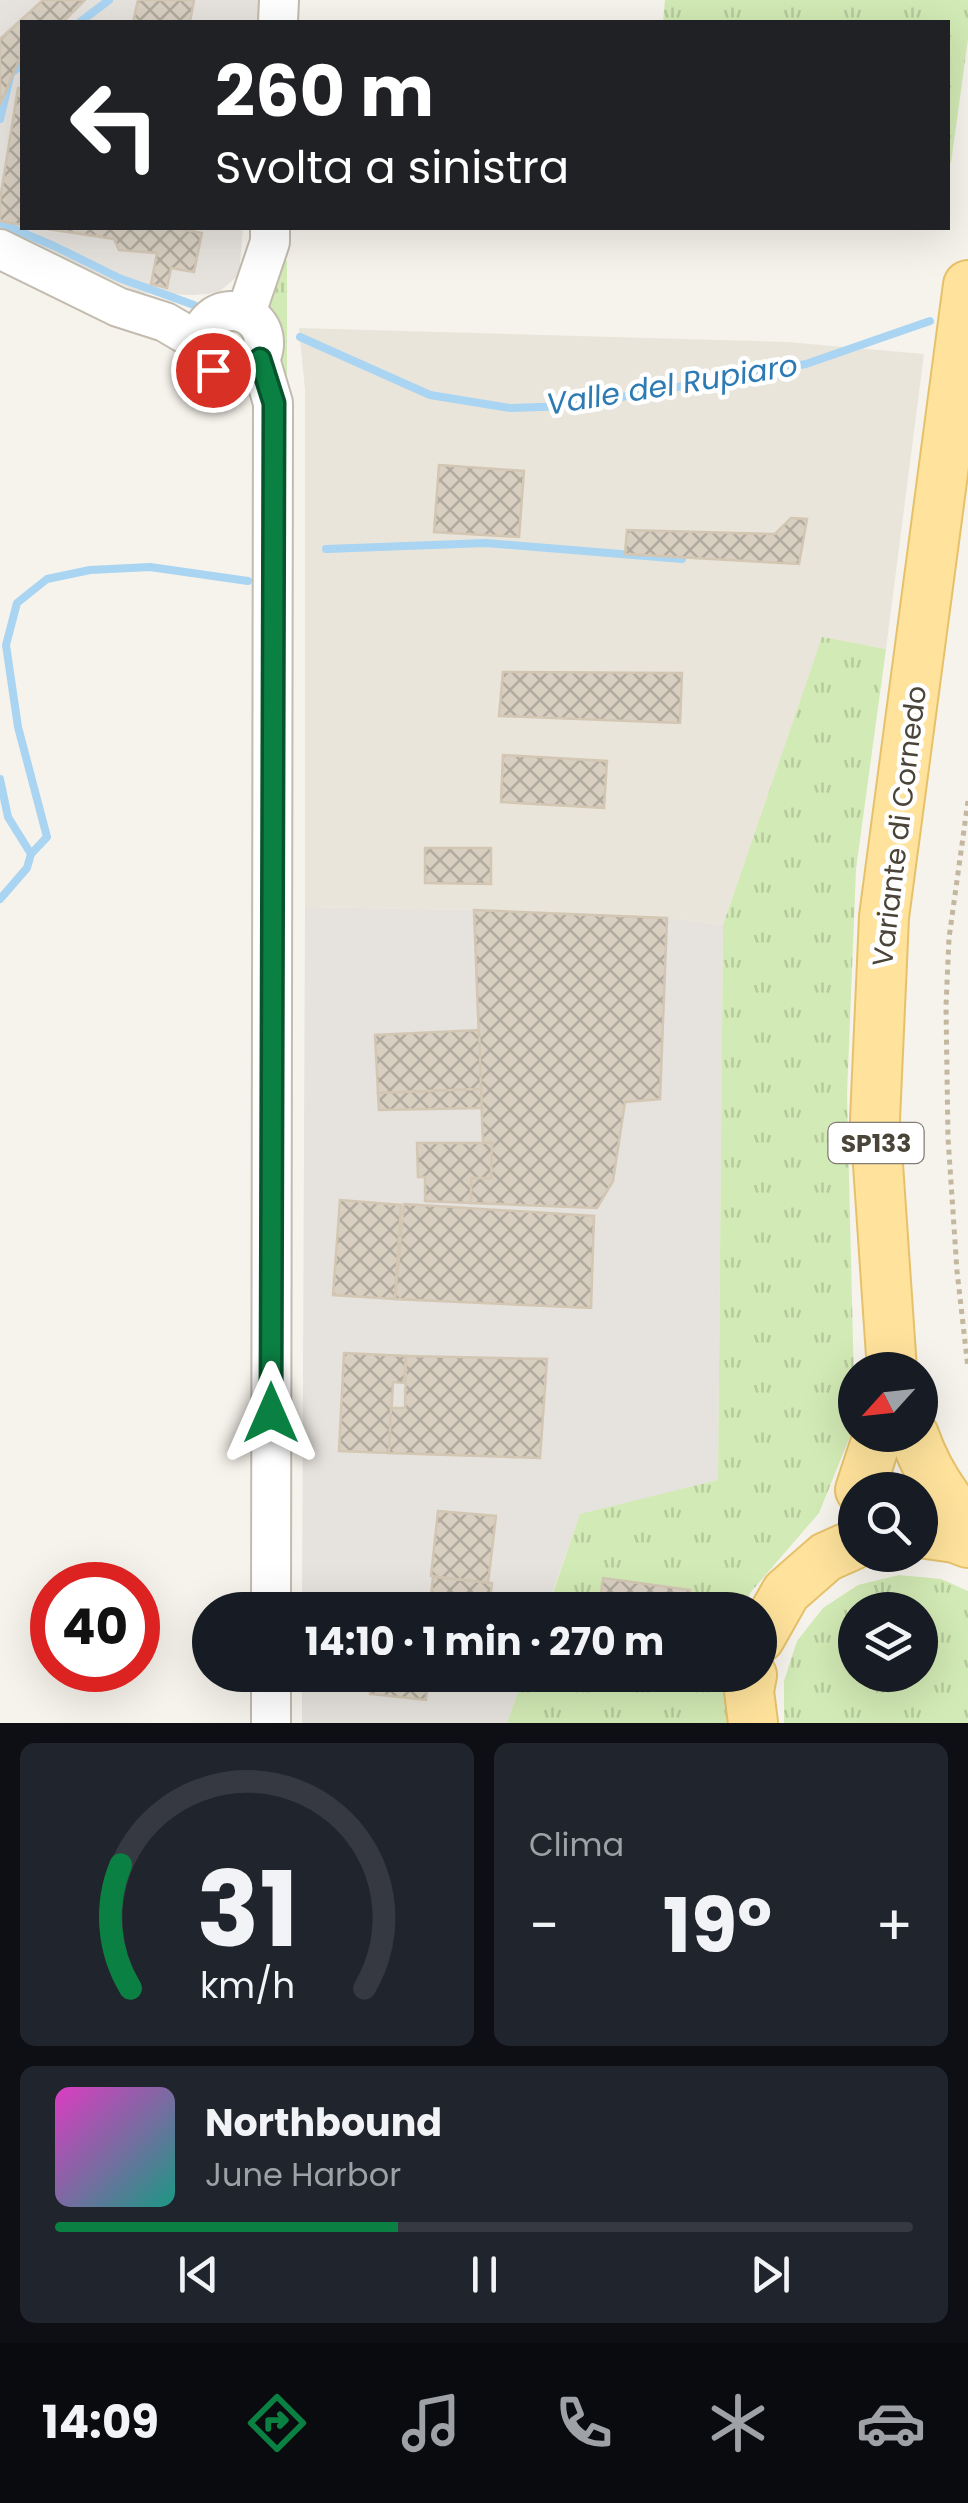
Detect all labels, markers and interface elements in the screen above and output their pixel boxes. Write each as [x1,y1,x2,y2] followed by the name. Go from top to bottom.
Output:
[215,42,434,141] text: 260 m
[50,60,180,190] icon: left
[215,136,569,199] text: Svolta a sinistra
[171,328,256,413] pin
[186,343,241,398] icon: arrive
[543,343,801,426] water label: Valle del Rupiaro
[863,684,936,969] street label: Variante di Cornedo
[828,1123,924,1163] road number: SP133
[838,1352,938,1452] north arrow
[838,1352,938,1692] map controls
[219,1361,323,1465] position arrow
[838,1472,938,1572] button: search
[30,1562,160,1692] speed limit sign: 40
[838,1592,938,1692] button: layers
[305,1615,664,1668] text: 14:10 · 1 min · 270 m
[529,1822,624,1867] text: Clima
[196,1837,298,1982] text: 31
[663,1873,772,1978] text: 19°
[529,1887,559,1964] text: −
[875,1887,913,1964] text: +
[199,1960,295,2011] text: km/h
[205,2096,442,2149] text: Northbound
[205,2152,401,2197] text: June Harbor
[171,2247,226,2302] icon: previous
[457,2247,512,2302] icon: pause
[743,2247,798,2302] icon: next
[242,2388,312,2458] icon: directions
[396,2388,466,2458] icon: music
[549,2388,619,2458] icon: phone
[703,2388,773,2458] icon: climate
[856,2388,926,2458] icon: car
[42,2391,159,2454] text: 14:09

